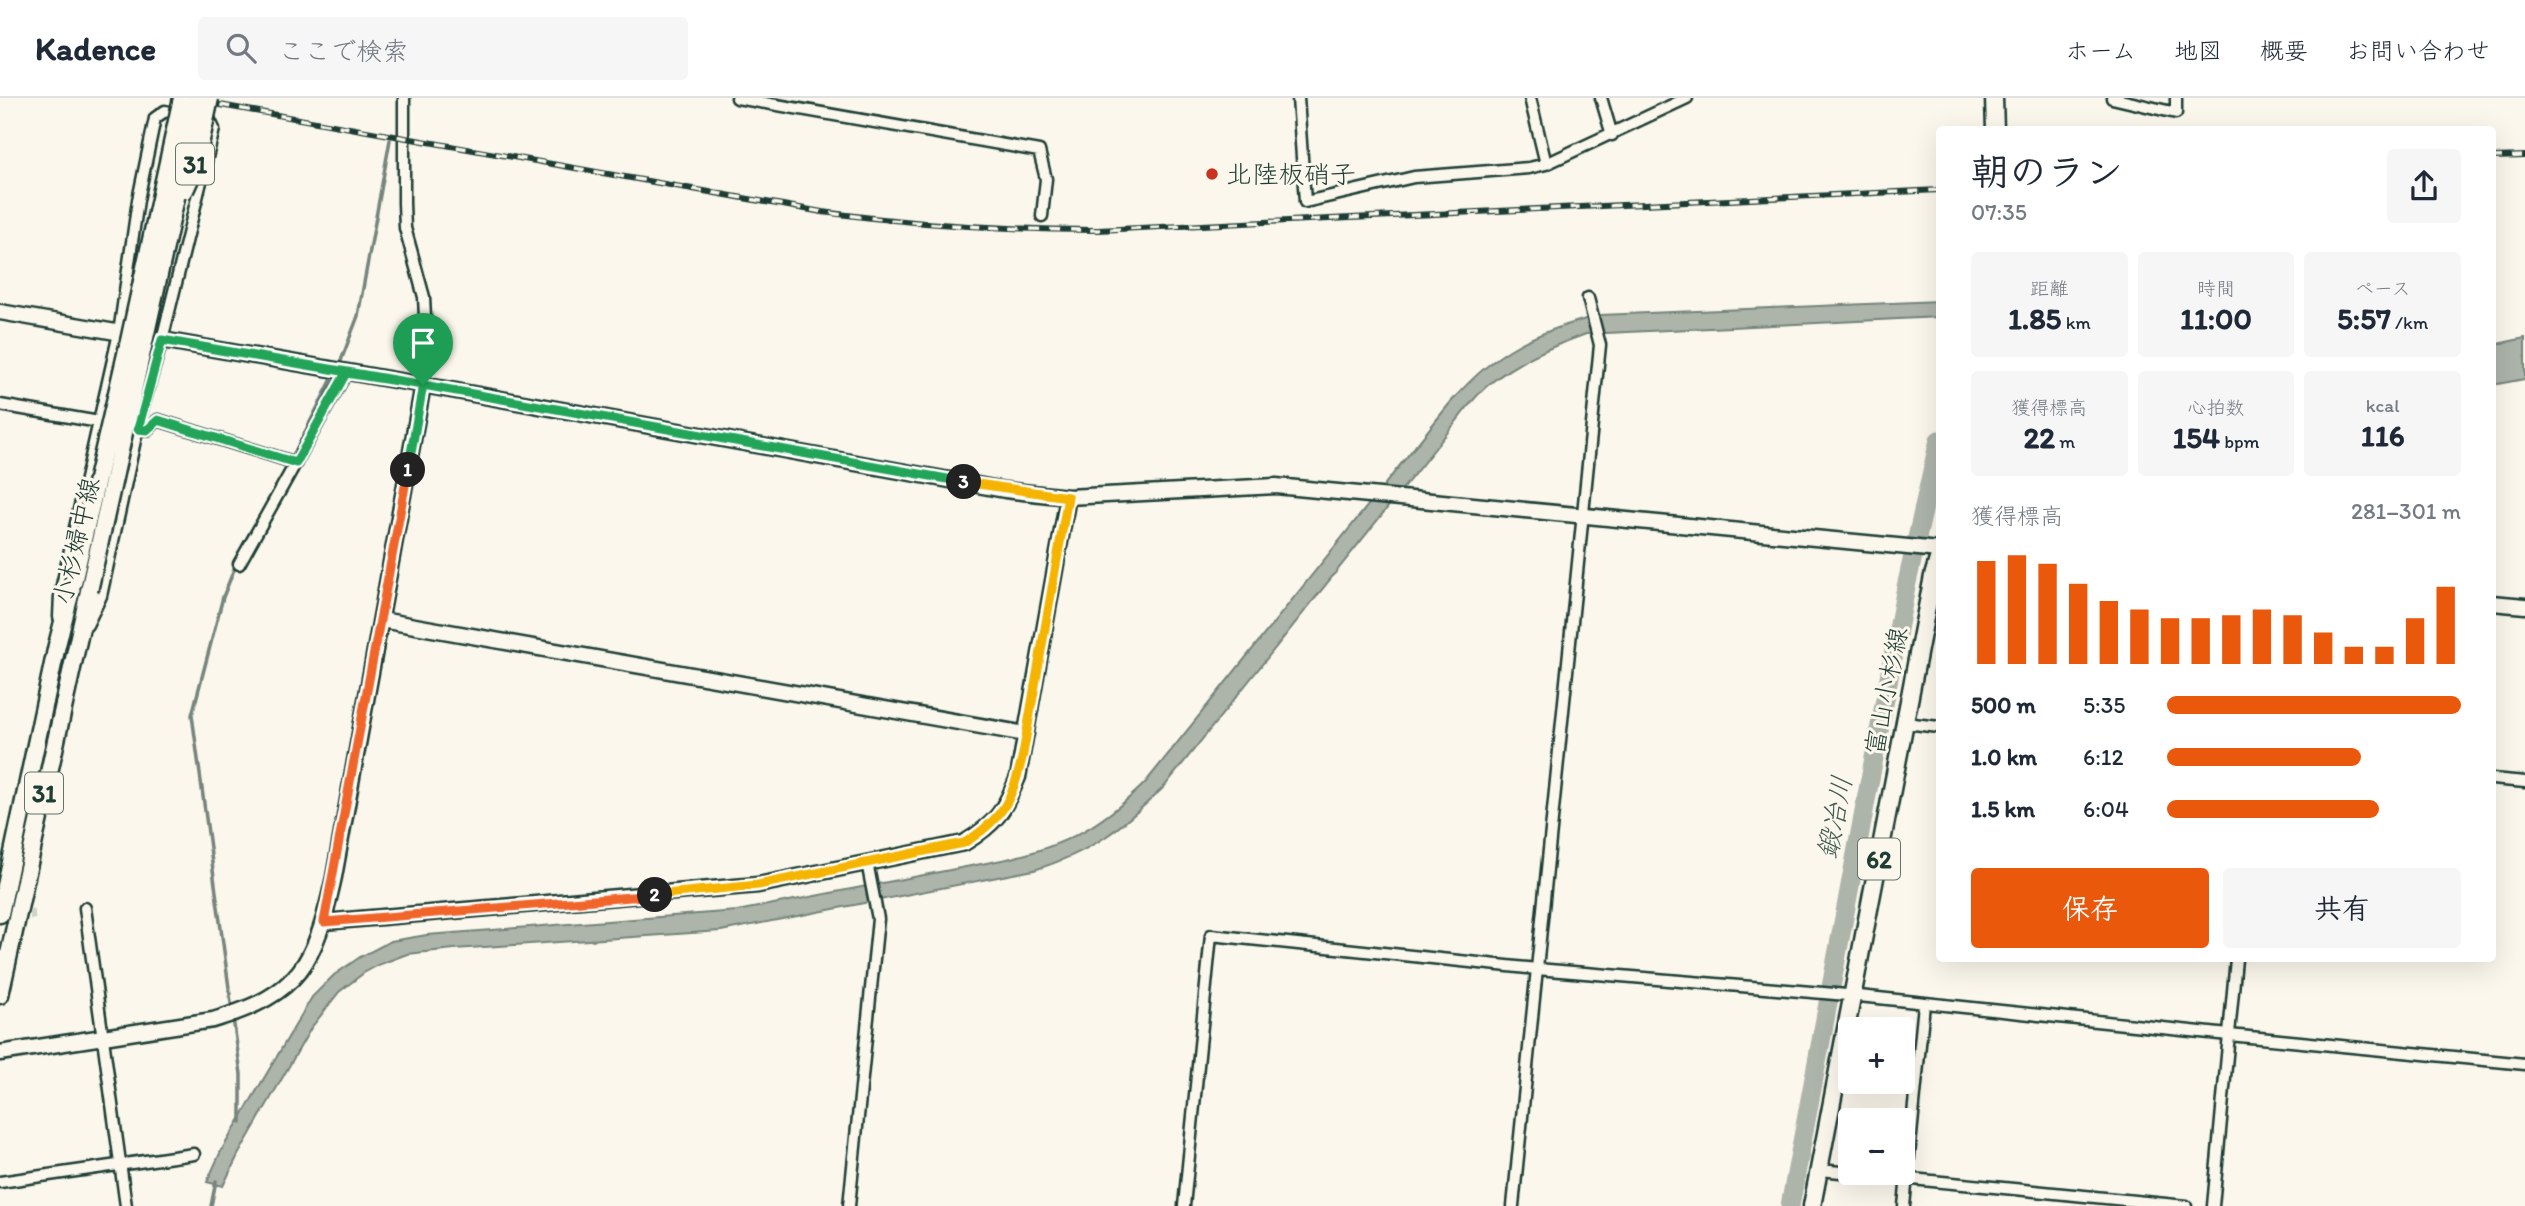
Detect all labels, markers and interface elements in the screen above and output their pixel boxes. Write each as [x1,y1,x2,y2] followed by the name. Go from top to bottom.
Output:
[198,17,688,80] search box
[35,29,156,68] text: Kadence
[222,29,260,67] icon: search
[278,35,408,67] text: ここで検索
[2065,36,2136,65] text: ホーム
[2174,36,2222,65] text: 地図
[2260,36,2308,65] text: 概要
[2346,36,2490,65] text: お問い合わせ
[176,144,214,184] road number: 31
[1971,149,2123,195] text: 朝のラン
[2387,149,2461,223] button: share
[1226,158,1356,190] place label: 北陸板硝子
[1204,166,1220,182] marker: 北陸板硝子
[1971,198,2027,226] text: 07:35
[2030,277,2068,300] text: 距離
[2197,277,2235,300] text: 時間
[2355,277,2411,300] text: ペース
[2008,300,2061,337] text: 1.85
[2180,300,2252,337] text: 11:00
[2337,300,2391,337] text: 5:57
[2061,311,2091,334] text: km
[2391,311,2428,334] text: /km
[393,313,453,385] pin
[404,324,442,362] icon: arrive
[2366,394,2400,417] text: kcal
[2011,396,2087,419] text: 獲得標高
[2187,396,2245,419] text: 心拍数
[2361,417,2405,454] text: 116
[2023,419,2055,456] text: 22
[2172,419,2220,456] text: 154
[2055,430,2075,453] text: m
[2220,430,2260,453] text: bpm
[390,452,426,488] pin: 1
[403,458,412,481] text: 1
[946,464,982,500] pin: 3
[958,470,969,493] text: 3
[46,474,106,608] street label: 小杉婦中線
[2351,497,2461,525] text: 281–301 m
[1971,502,2063,530] text: 獲得標高
[1858,624,1914,758] street label: 富山小杉線
[1971,691,2036,719] text: 500 m
[2083,691,2125,719] text: 5:35
[1971,743,2037,771] text: 1.0 km
[2083,743,2124,771] text: 6:12
[25,772,63,814] road number: 31
[1809,773,1859,861] water label: 鍛冶川
[1971,795,2035,823] text: 1.5 km
[2083,795,2129,823] text: 6:04
[1858,838,1900,880] road number: 62
[1971,868,2209,948] button: 保存
[2223,868,2461,948] button: 共有
[638,878,672,912] pin: 2
[650,883,660,906] text: 2
[1838,1017,1915,1185] map controls
[1838,1017,1915,1094] button: +
[1838,1108,1915,1185] button: −

